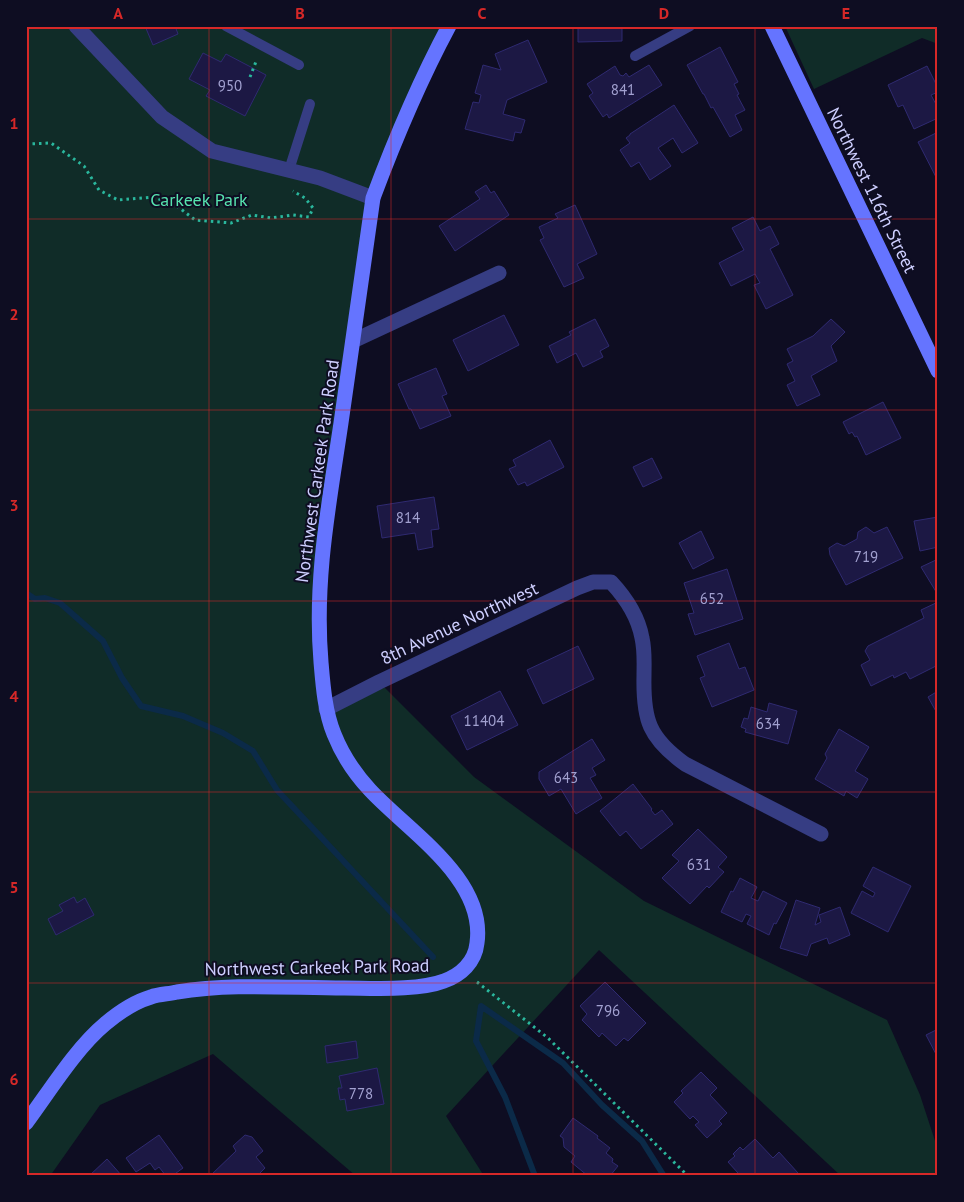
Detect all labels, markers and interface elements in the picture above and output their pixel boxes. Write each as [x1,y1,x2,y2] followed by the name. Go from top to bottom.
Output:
[113,3,123,23] text: A
[295,3,305,23] text: B
[478,3,487,23] text: C
[659,3,669,23] text: D
[842,3,850,23] text: E
[218,76,242,95] house number: 950
[611,80,635,99] house number: 841
[822,104,922,276] street label: Northwest 116th Street
[9,113,19,133] text: 1
[150,188,248,211] park label: Carkeek Park
[9,304,19,324] text: 2
[290,358,344,584] street label: Northwest Carkeek Park Road
[9,495,19,515] text: 3
[396,508,420,527] house number: 814
[854,547,878,566] house number: 719
[377,576,541,670] street label: 8th Avenue Northwest
[700,589,724,608] house number: 652
[9,686,19,706] text: 4
[464,711,504,730] house number: 11404
[756,714,780,733] house number: 634
[554,768,578,787] house number: 643
[687,855,711,874] house number: 631
[9,877,19,897] text: 5
[204,954,430,980] street label: Northwest Carkeek Park Road
[596,1001,620,1020] house number: 796
[9,1069,19,1089] text: 6
[349,1084,373,1103] house number: 778

